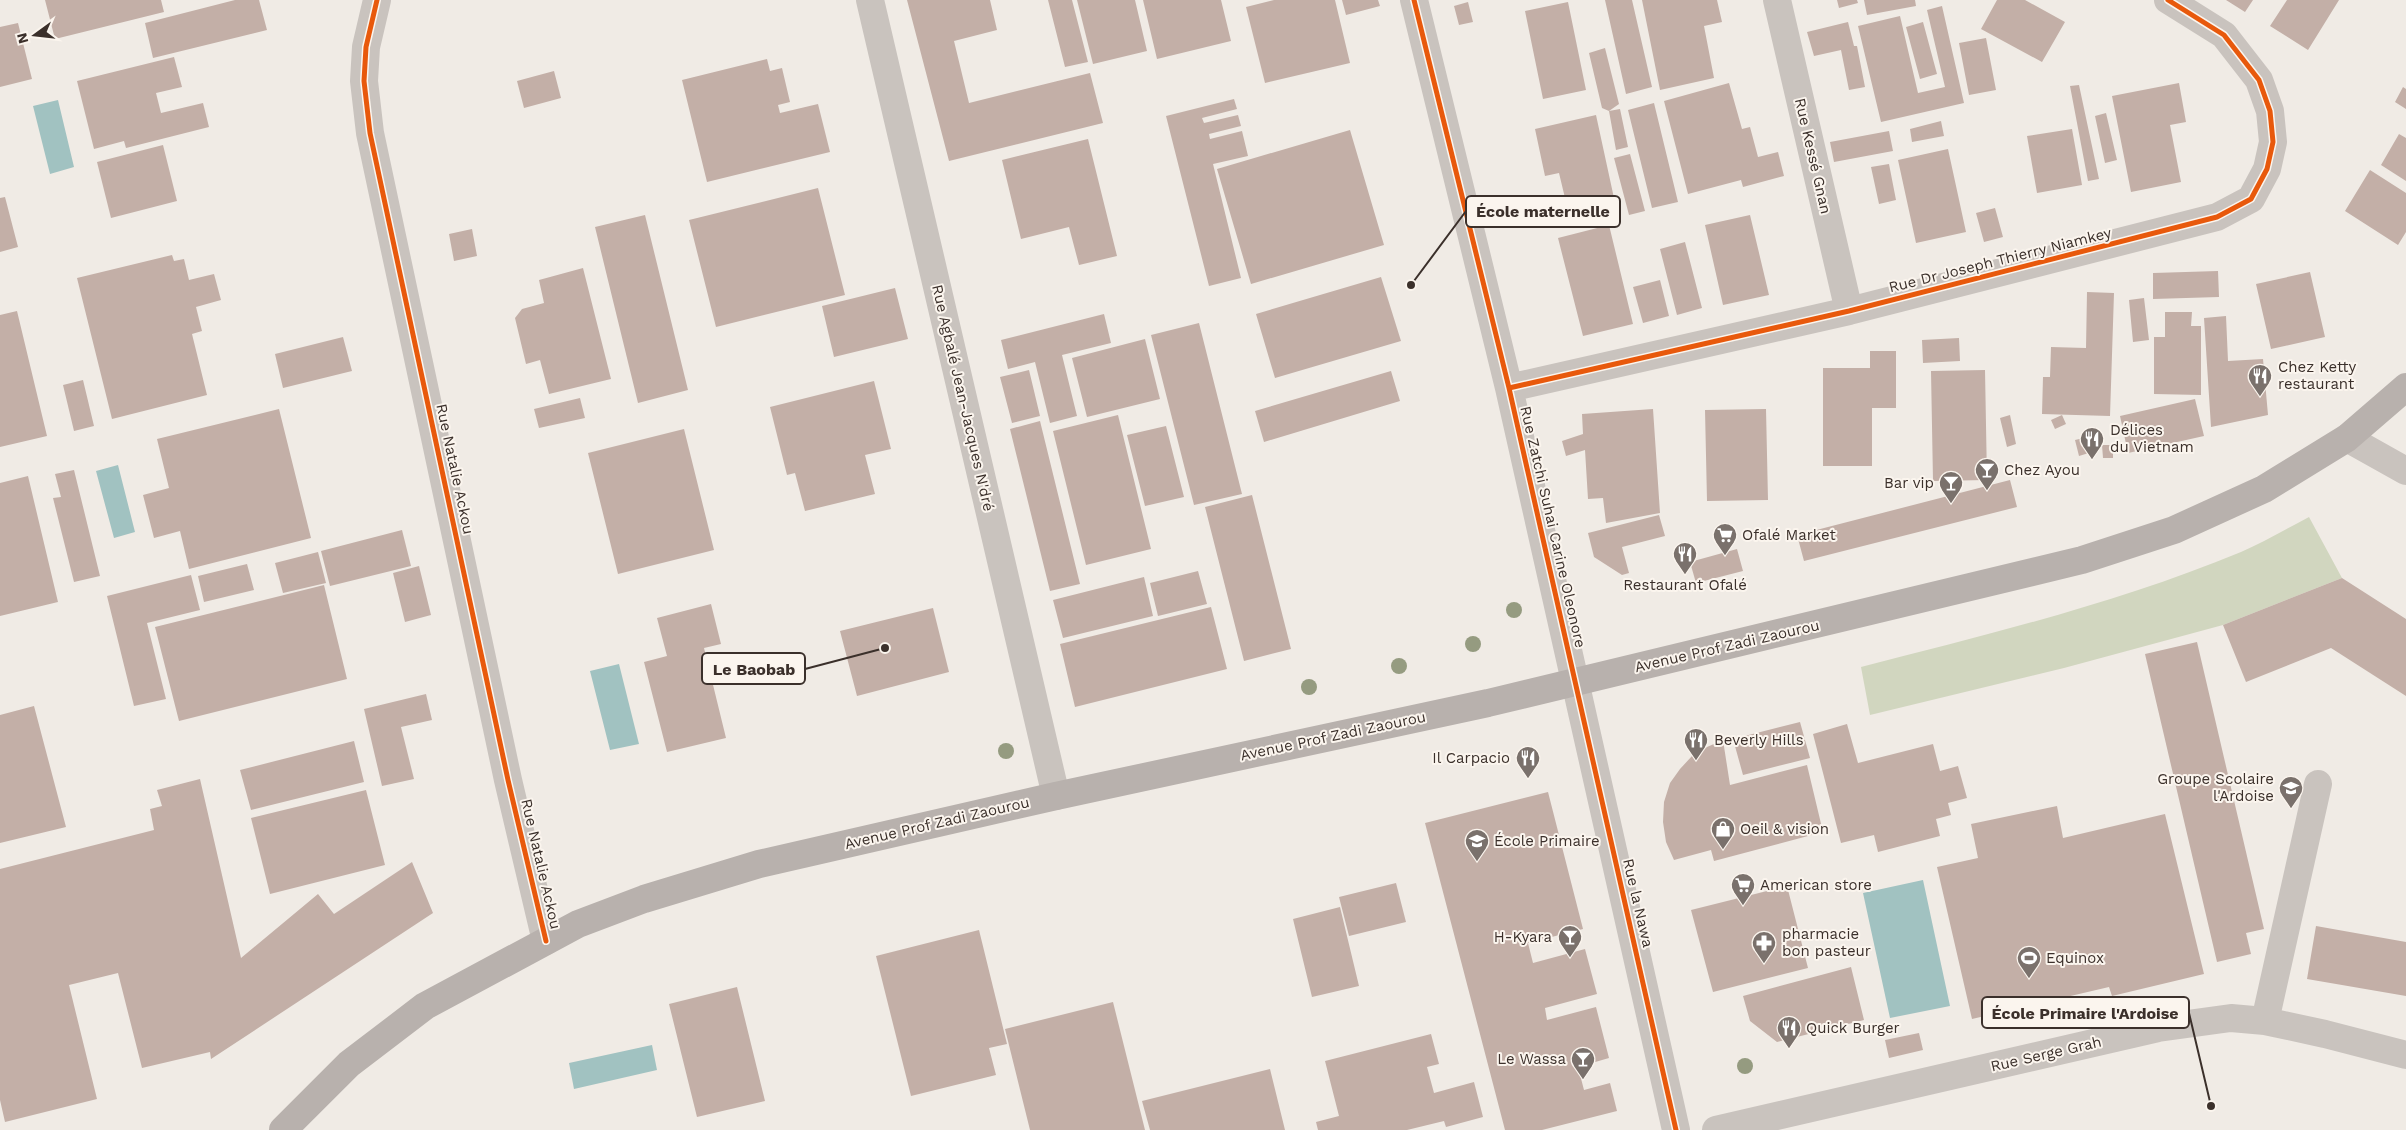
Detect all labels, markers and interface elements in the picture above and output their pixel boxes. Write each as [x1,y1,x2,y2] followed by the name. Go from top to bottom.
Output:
[10,10,60,60] north arrow
[13,31,32,45] text: N
[1791,96,1835,216] street label: Rue Kessé Gnan
[1466,196,1620,227] callout: École maternelle
[1476,202,1610,221] text: École maternelle
[1887,224,2113,296] street label: Rue Dr Joseph Thierry Niamkey
[928,283,998,513] street label: Rue Agbalé Jean-Jacques N'dré
[2278,358,2357,393] place label: Chez Ketty restaurant
[2247,363,2273,397] restaurant icon: Chez Ketty restaurant
[432,402,478,536] street label: Rue Natalie Ackou
[1516,404,1590,650] street label: Rue Zatchi Suhai Carine Oleonore
[2110,421,2194,456] place label: Délices du Vietnam
[2079,426,2105,460] restaurant icon: Délices du Vietnam
[1974,457,2000,491] bar icon: Chez Ayou
[2004,461,2080,479] place label: Chez Ayou
[1938,470,1964,504] bar icon: Bar vip
[1884,474,1934,492] place label: Bar vip
[1712,522,1738,556] supermarket icon: Ofalé Market
[1742,526,1837,544] place label: Ofalé Market
[1672,541,1698,575] restaurant icon: Restaurant Ofalé
[1623,576,1747,594] place label: Restaurant Ofalé
[1633,616,1821,676] street label: Avenue Prof Zadi Zaourou
[702,653,805,684] callout: Le Baobab
[713,660,795,679] text: Le Baobab
[1239,708,1427,764] street label: Avenue Prof Zadi Zaourou
[1683,727,1709,761] restaurant icon: Beverly Hills
[1714,731,1804,749] place label: Beverly Hills
[1515,745,1541,779] restaurant icon: Il Carpacio
[1432,749,1510,767] place label: Il Carpacio
[2157,770,2274,805] place label: Groupe Scolaire l'Ardoise
[2278,775,2304,809] school or university icon: Groupe Scolaire l'Ardoise
[843,793,1031,853] street label: Avenue Prof Zadi Zaourou
[517,797,565,931] street label: Rue Natalie Ackou
[1710,816,1736,850] shop icon: Oeil & vision
[1740,820,1829,838] place label: Oeil & vision
[1464,828,1490,862] school or university icon: École Primaire
[1494,832,1600,850] place label: École Primaire
[1619,857,1657,950] street label: Rue la Nawa
[1730,872,1756,906] supermarket icon: American store
[1760,876,1872,894] place label: American store
[1557,924,1583,958] bar icon: H-Kyara
[1782,925,1871,960] place label: pharmacie bon pasteur
[1494,928,1553,946] place label: H-Kyara
[1751,930,1777,964] pharmacy icon: pharmacie bon pasteur
[2016,945,2042,979] sports icon: Equinox
[2046,949,2104,967] place label: Equinox
[1982,997,2189,1028] callout: École Primaire l'Ardoise
[1992,1004,2178,1023] text: École Primaire l'Ardoise
[1776,1015,1802,1049] restaurant icon: Quick Burger
[1806,1019,1900,1037] place label: Quick Burger
[1989,1033,2103,1075] street label: Rue Serge Grah
[1570,1046,1596,1080] bar icon: Le Wassa
[1497,1050,1567,1068] place label: Le Wassa

